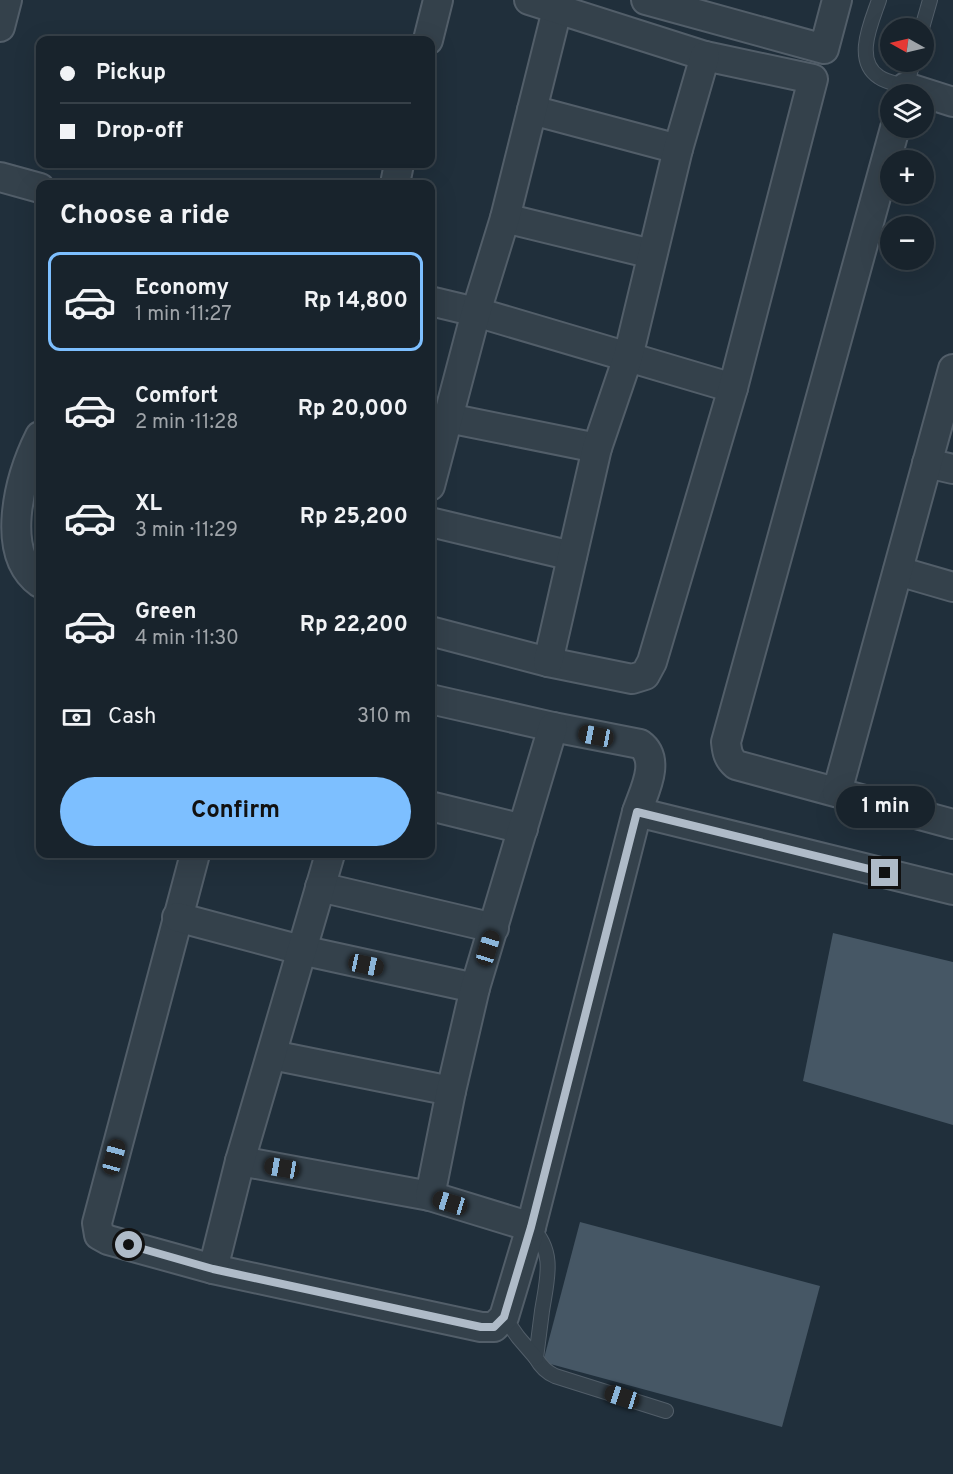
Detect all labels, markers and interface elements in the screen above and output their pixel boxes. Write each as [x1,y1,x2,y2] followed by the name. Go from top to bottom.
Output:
[880,18,934,72] north arrow
[880,18,934,270] map controls
[96,60,166,87] text: Pickup
[880,84,934,138] button: layers
[96,118,183,145] text: Drop-off
[880,150,934,204] button: +
[60,199,230,233] text: Choose a ride
[880,216,934,270] button: −
[63,275,117,329] icon: car
[135,275,229,302] text: Economy
[304,288,408,315] text: Rp 14,800
[135,302,232,328] text: 1 min · 11:27
[63,383,117,437] icon: car
[135,383,218,410] text: Comfort
[298,396,408,423] text: Rp 20,000
[135,410,239,436] text: 2 min · 11:28
[63,491,117,545] icon: car
[135,491,162,518] text: XL
[300,504,408,531] text: Rp 25,200
[135,518,238,544] text: 3 min · 11:29
[63,599,117,653] icon: car
[135,599,197,626] text: Green
[300,612,408,639] text: Rp 22,200
[135,626,239,652] text: 4 min · 11:30
[60,701,93,734] icon: cash
[108,704,157,731] text: Cash
[357,704,411,730] text: 310 m
[577,724,615,748] car
[60,777,411,846] button: Confirm
[836,786,934,828] callout: 1 min
[861,794,910,820] text: 1 min
[871,859,898,886] route end
[474,928,502,968] car
[347,952,385,978] car
[101,1137,127,1177] car
[263,1156,301,1180] car
[430,1189,470,1217] car
[115,1231,142,1258] route start
[602,1383,642,1411] car

